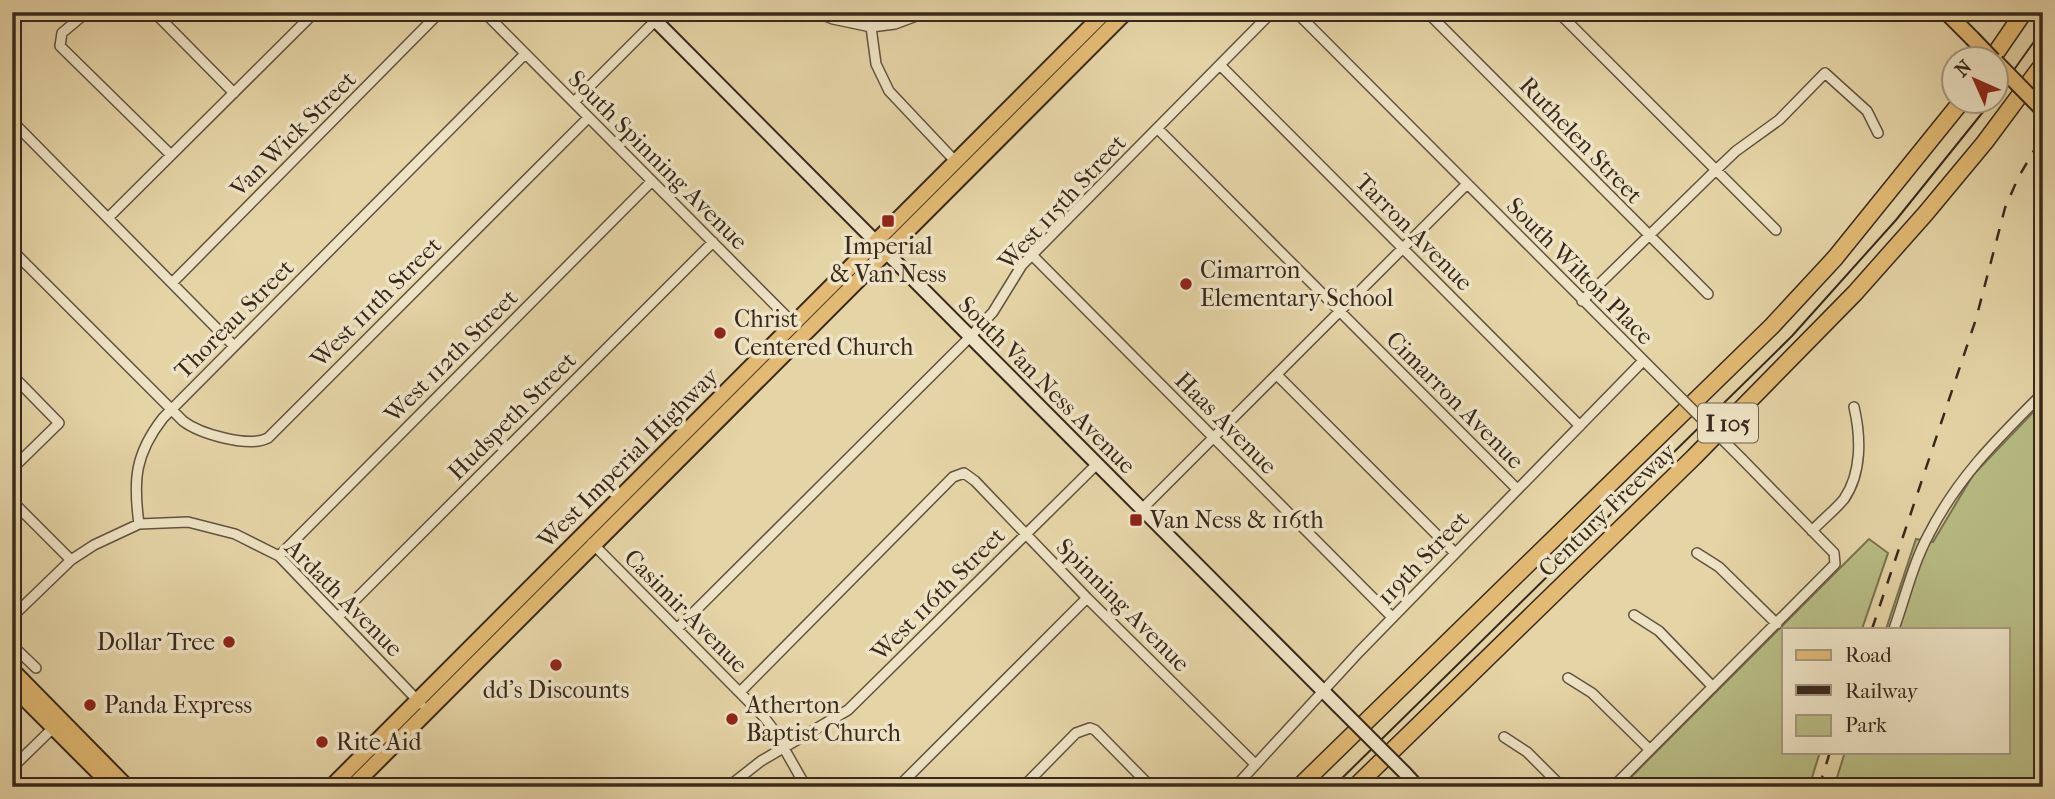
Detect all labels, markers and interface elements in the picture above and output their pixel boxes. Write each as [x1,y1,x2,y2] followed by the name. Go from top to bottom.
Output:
[1940,46,2010,116] north arrow
[1951,55,1977,82] text: N
[224,65,362,203] street label: Van Wick Street
[563,65,753,255] street label: South Spinning Avenue
[1514,71,1649,209] street label: Ruthelen Street
[992,128,1132,276] street label: West 115th Street
[1350,168,1478,296] street label: Tarron Avenue
[1501,192,1659,350] street label: South Wilton Place
[880,213,896,229] marker: Imperial & Van Ness
[304,231,447,374] street label: West 111th Street
[830,232,946,288] place label: Imperial & Van Ness
[169,253,300,384] street label: Thoreau Street
[1200,256,1394,312] place label: Cimarron Elementary School
[1178,276,1194,292] marker: Cimarron Elementary School
[378,283,524,429] street label: West 112th Street
[952,290,1142,480] street label: South Van Ness Avenue
[734,305,914,361] place label: Christ Centered Church
[712,325,728,341] marker: Christ Centered Church
[1380,325,1530,475] street label: Cimarron Avenue
[442,346,582,486] street label: Hudspeth Street
[531,361,725,555] street label: West Imperial Highway
[1169,366,1283,480] street label: Haas Avenue
[1698,404,1758,442] road number: I 105
[1533,437,1682,582] street label: Century Freeway
[1371,505,1475,611] street label: 119th Street
[1149,506,1324,534] place label: Van Ness & 116th
[1128,512,1144,528] marker: Van Ness & 116th
[865,521,1011,667] street label: West 116th Street
[279,533,409,663] street label: Ardath Avenue
[1051,533,1195,677] street label: Spinning Avenue
[618,543,754,679] street label: Casimir Avenue
[97,628,215,656] place label: Dollar Tree
[1782,628,2010,754] legend
[221,634,237,650] marker: Dollar Tree
[1845,643,1892,667] text: Road
[548,657,564,673] marker: dd's Discounts
[483,676,629,704] place label: dd's Discounts
[1845,679,1919,703] text: Railway
[104,691,252,719] place label: Panda Express
[745,691,901,747] place label: Atherton Baptist Church
[82,697,98,713] marker: Panda Express
[724,711,740,727] marker: Atherton Baptist Church
[1845,713,1887,737] text: Park
[336,728,422,756] place label: Rite Aid
[314,734,330,750] marker: Rite Aid

